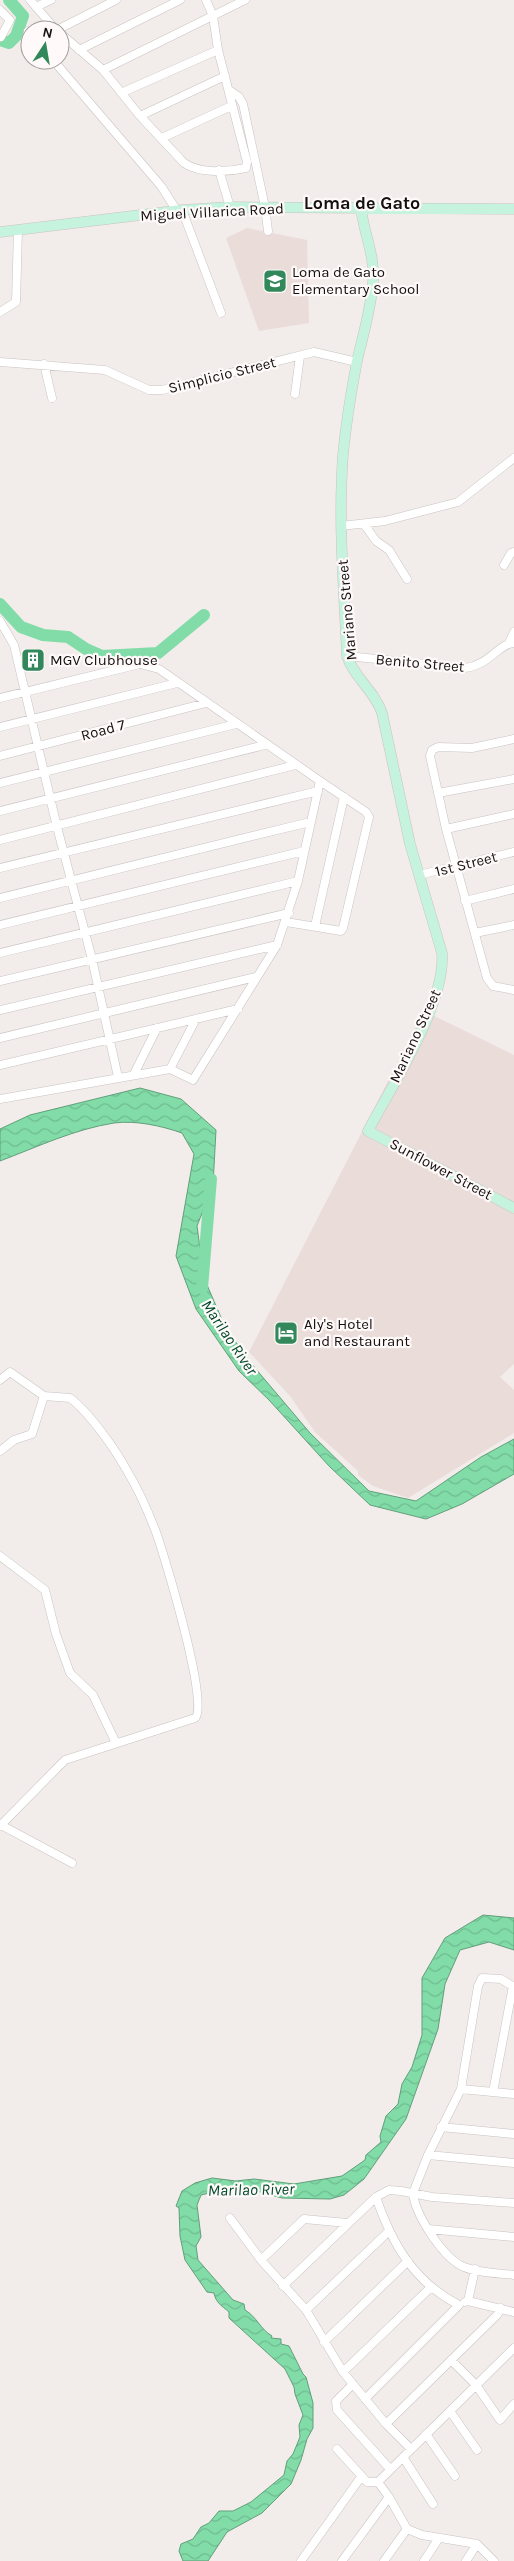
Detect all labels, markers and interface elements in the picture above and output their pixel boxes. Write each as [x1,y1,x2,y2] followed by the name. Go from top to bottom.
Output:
[20,20,70,70] north arrow
[41,23,54,42] text: N
[304,192,420,214] district label: Loma de Gato
[140,199,284,225] street label: Miguel Villarica Road
[292,263,419,298] place label: Loma de Gato Elementary School
[262,268,288,294] school or university icon: Loma de Gato Elementary School
[166,353,278,397] street label: Simplicio Street
[334,559,360,661] street label: Mariano Street
[20,647,46,673] building icon: MGV Clubhouse
[375,650,466,676] street label: Benito Street
[50,651,158,669] place label: MGV Clubhouse
[79,715,127,745] street label: Road 7
[433,848,499,880] street label: 1st Street
[385,986,445,1086] street label: Mariano Street
[387,1134,496,1204] street label: Sunflower Street
[197,1296,262,1379] water label: Marilao River
[304,1315,410,1350] place label: Aly's Hotel and Restaurant
[273,1320,299,1346] hotel icon: Aly's Hotel and Restaurant
[207,2179,295,2200] water label: Marilao River

